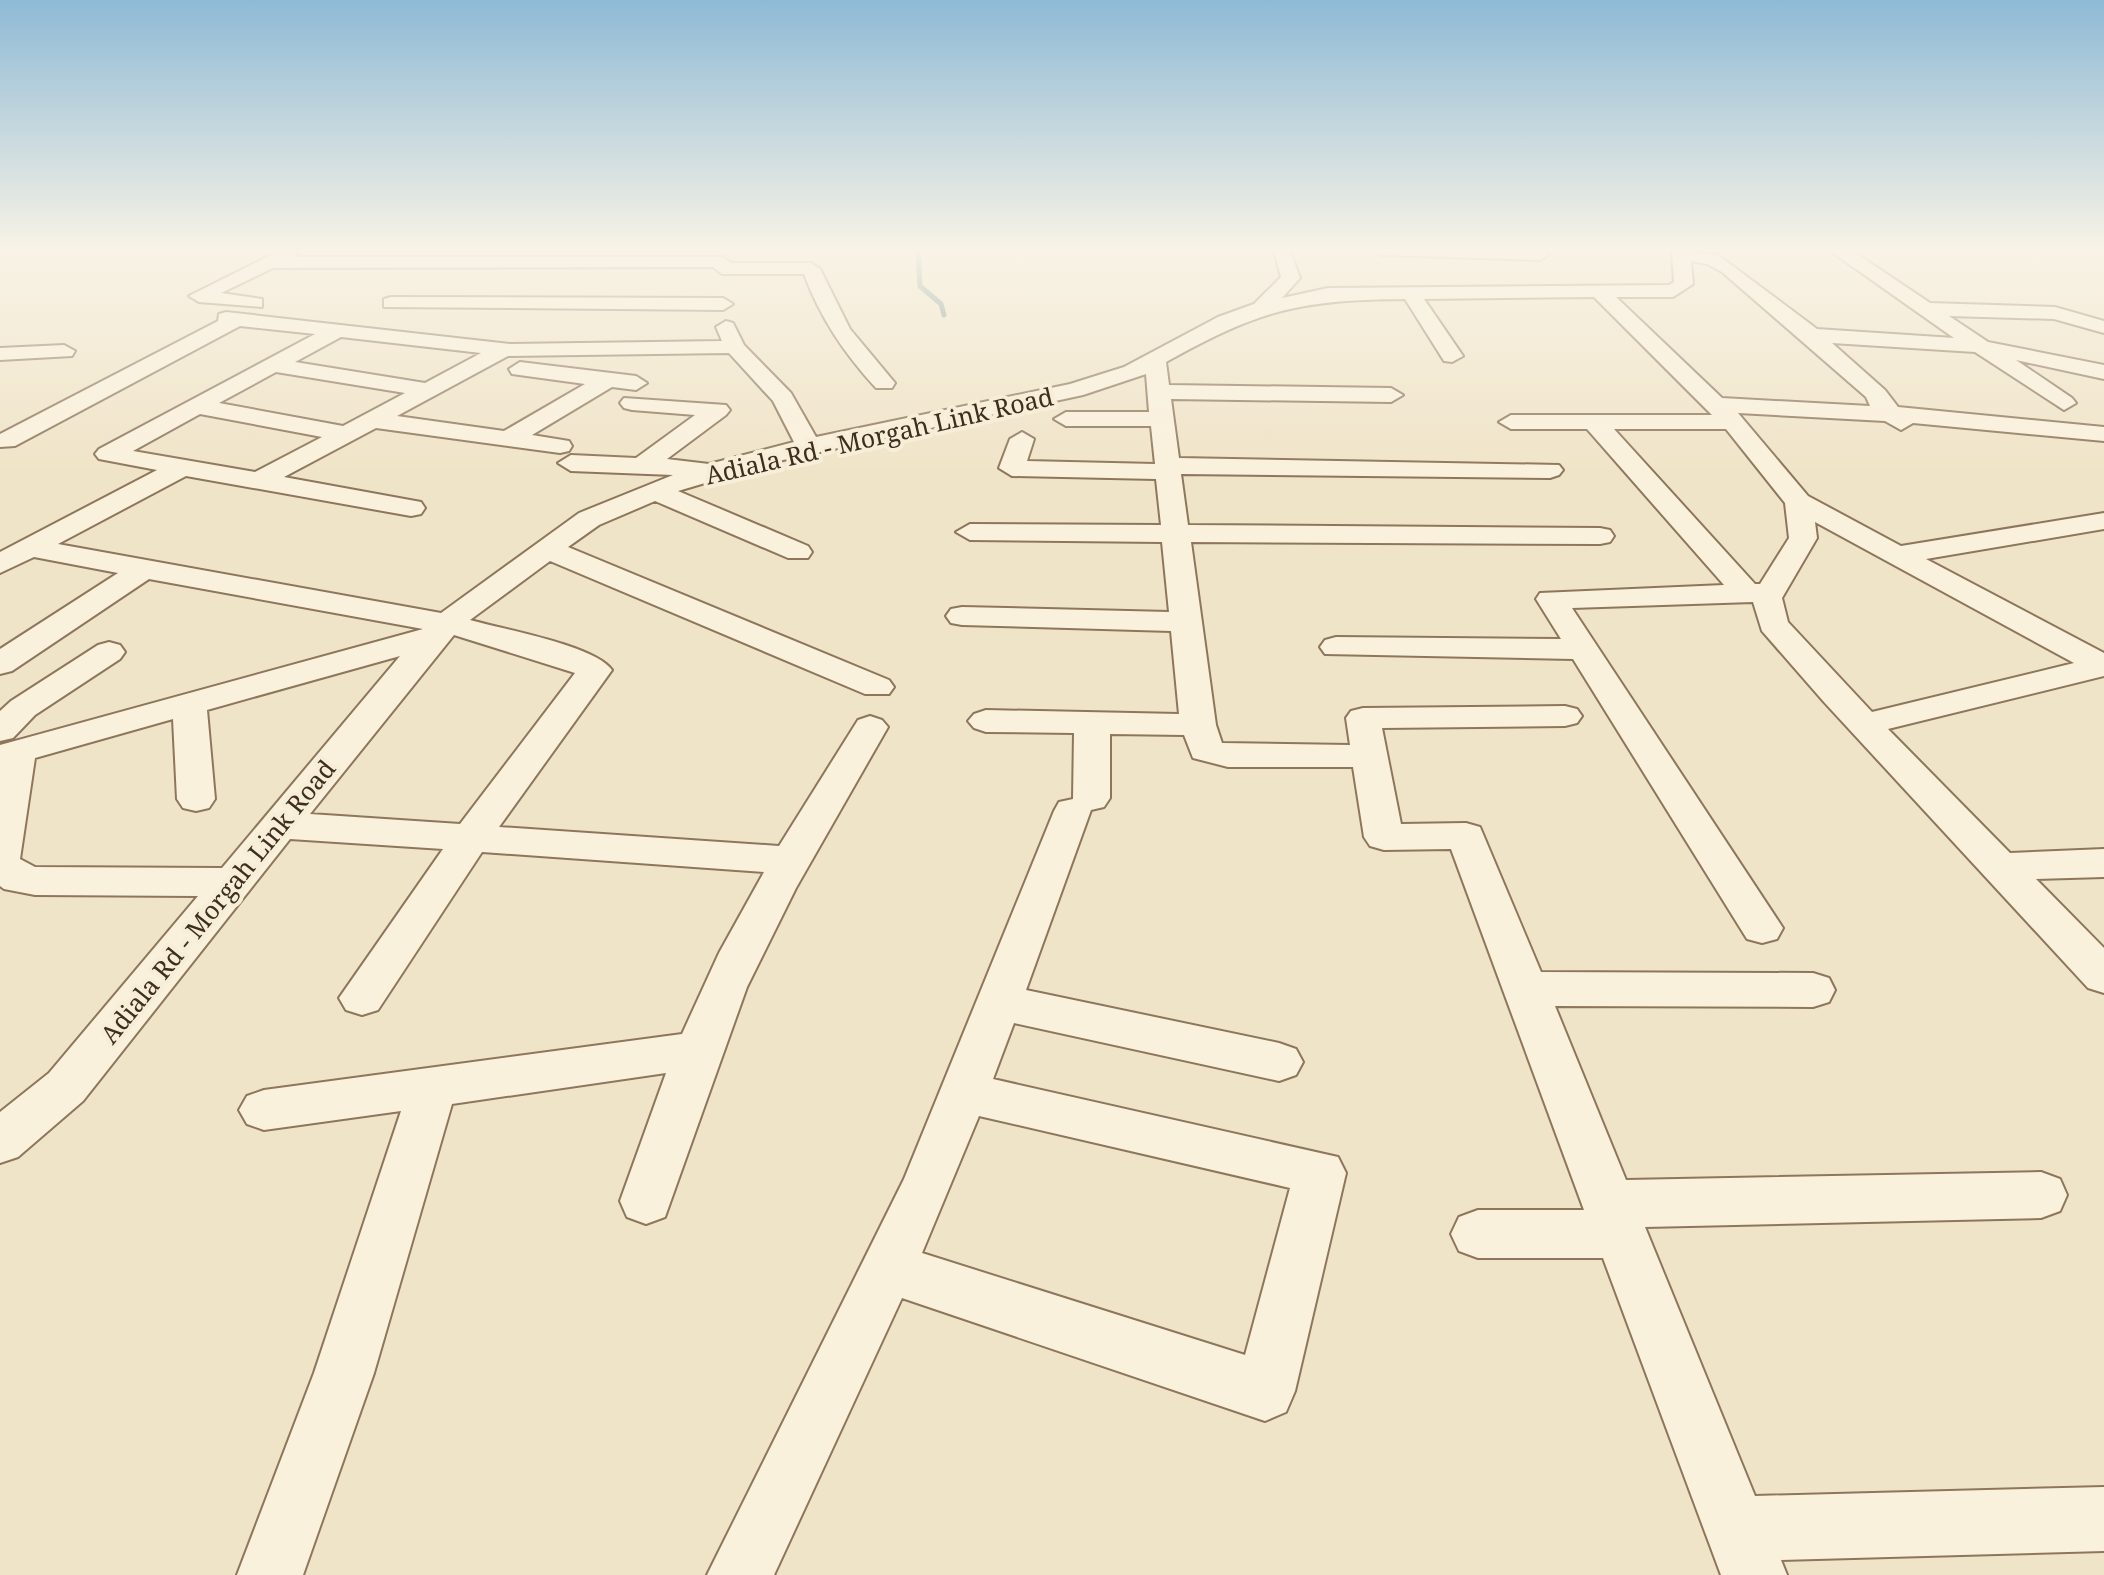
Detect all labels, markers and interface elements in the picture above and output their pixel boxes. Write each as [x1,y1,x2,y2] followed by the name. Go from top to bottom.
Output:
[702,378,1056,492] street label: Adiala Rd - Morgah Link Road
[92,752,342,1050] street label: Adiala Rd - Morgah Link Road

